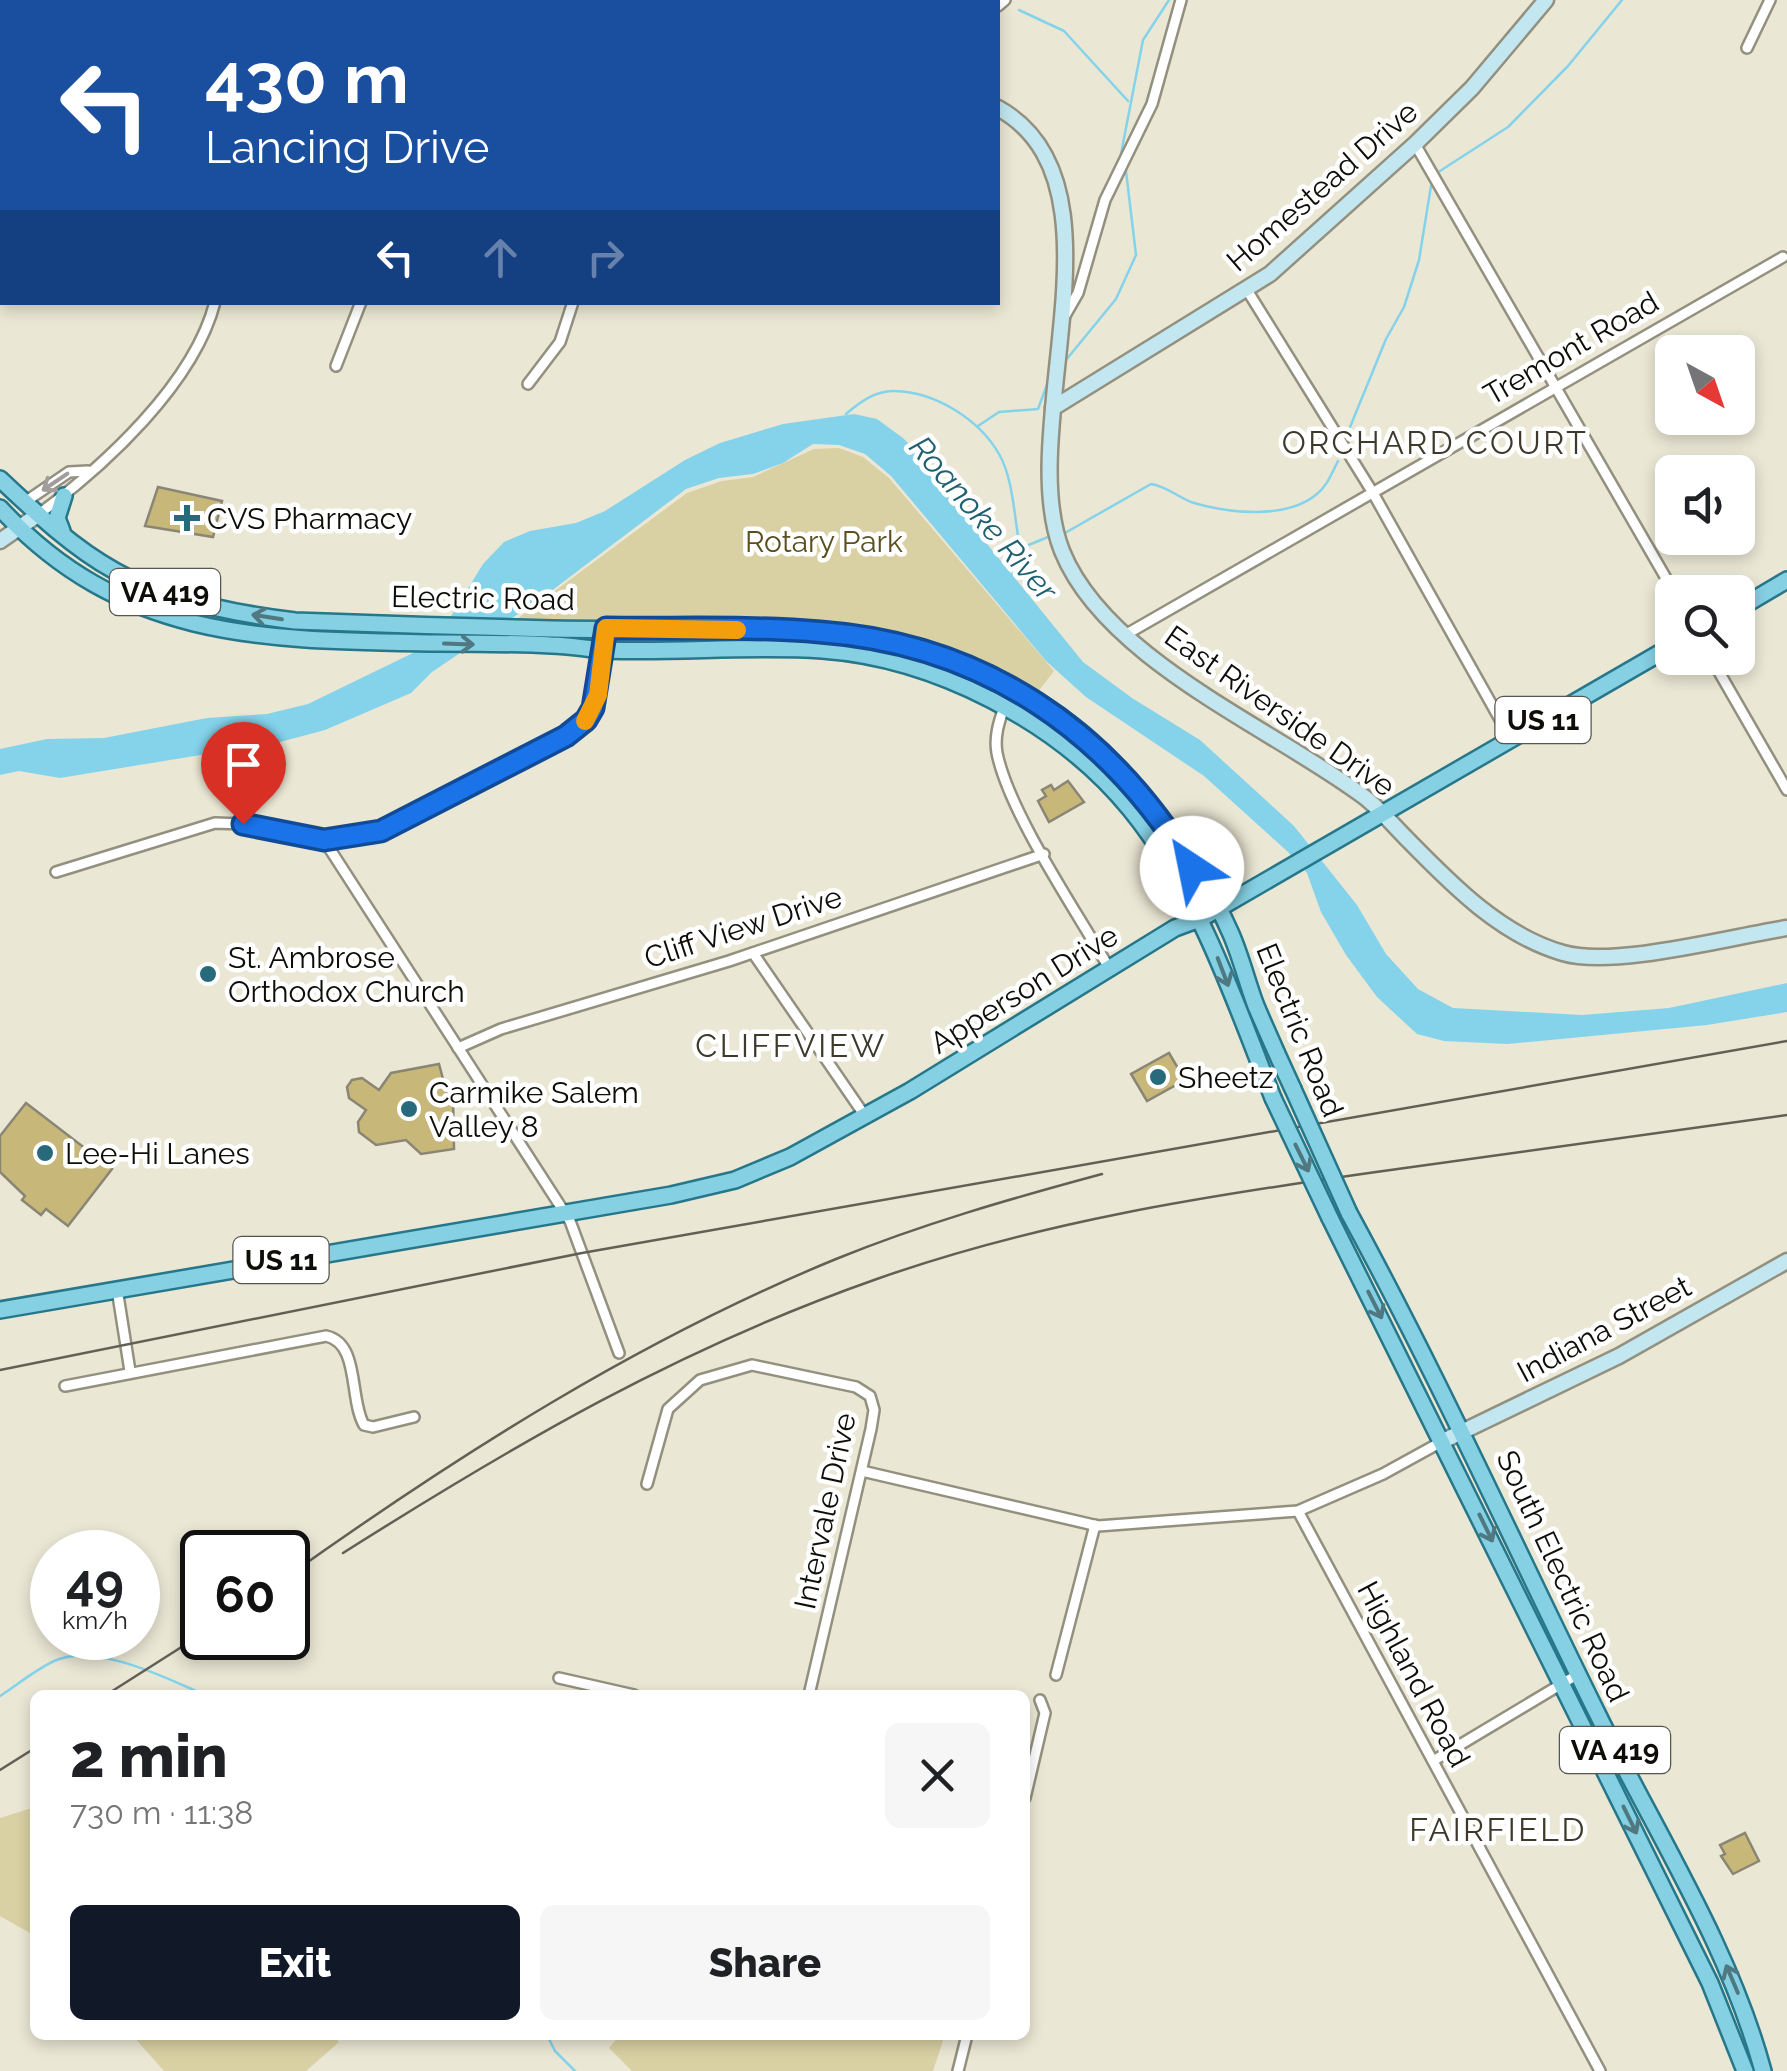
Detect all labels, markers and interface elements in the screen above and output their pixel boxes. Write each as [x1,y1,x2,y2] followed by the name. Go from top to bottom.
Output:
[205,37,409,119] text: 430 m
[40,40,170,170] icon: left
[1220,94,1424,278] street label: Homestead Drive
[205,121,489,174] text: Lancing Drive
[368,230,423,285] icon: left
[473,230,528,285] icon: ahead
[578,230,633,285] icon: right
[1478,284,1664,412] street label: Tremont Road
[1655,335,1755,435] north arrow
[1655,335,1755,675] map controls
[1282,424,1588,461] district label: ORCHARD COURT
[903,428,1066,609] water label: Roanoke River
[1655,455,1755,555] button: sound
[42,471,70,492] one-way arrow
[207,501,412,536] place label: CVS Pharmacy
[176,507,198,529] marker: CVS Pharmacy
[745,524,903,559] park label: Rotary Park
[110,569,220,615] road number: VA 419
[1655,575,1755,675] button: search
[391,579,575,617] street label: Electric Road
[251,607,283,626] one-way arrow
[1158,618,1402,804] street label: East Riverside Drive
[443,634,475,653] one-way arrow
[1496,697,1590,743] road number: US 11
[201,722,286,825] pin
[216,737,271,792] icon: arrive
[1140,816,1244,920] position arrow
[640,879,846,975] street label: Cliff View Drive
[924,917,1124,1061] street label: Apperson Drive
[1249,938,1351,1122] street label: Electric Road
[228,940,465,1009] place label: St. Ambrose Orthodox Church
[1215,956,1233,987] one-way arrow
[197,963,219,985] marker: St. Ambrose Orthodox Church
[695,1027,887,1064] district label: CLIFFVIEW
[1178,1060,1274,1095] place label: Sheetz
[1147,1066,1169,1088] marker: Sheetz
[429,1075,639,1144] place label: Carmike Salem Valley 8
[398,1098,420,1120] marker: Carmike Salem Valley 8
[65,1136,250,1171] place label: Lee-Hi Lanes
[34,1142,56,1164] marker: Lee-Hi Lanes
[1293,1143,1312,1173] one-way arrow
[234,1237,328,1283] road number: US 11
[1511,1269,1697,1389] street label: Indiana Street
[1366,1290,1385,1319] one-way arrow
[787,1410,863,1612] street label: Intervale Drive
[1489,1445,1637,1707] street label: South Electric Road
[1478,1513,1497,1543] one-way arrow
[180,1530,310,1660] speed limit sign: 60
[66,1553,124,1612] text: 49
[1350,1575,1478,1773] street label: Highland Road
[62,1605,128,1635] text: km/h
[70,1721,228,1791] text: 2 min
[885,1723,990,1828] button: close
[1560,1727,1670,1773] road number: VA 419
[70,1794,253,1831] text: 730 m · 11:38
[1621,1804,1640,1834] one-way arrow
[1409,1811,1587,1848] district label: FAIRFIELD
[70,1905,520,2020] button: Exit
[540,1905,990,2020] button: Share
[1721,1964,1739,1995] one-way arrow

